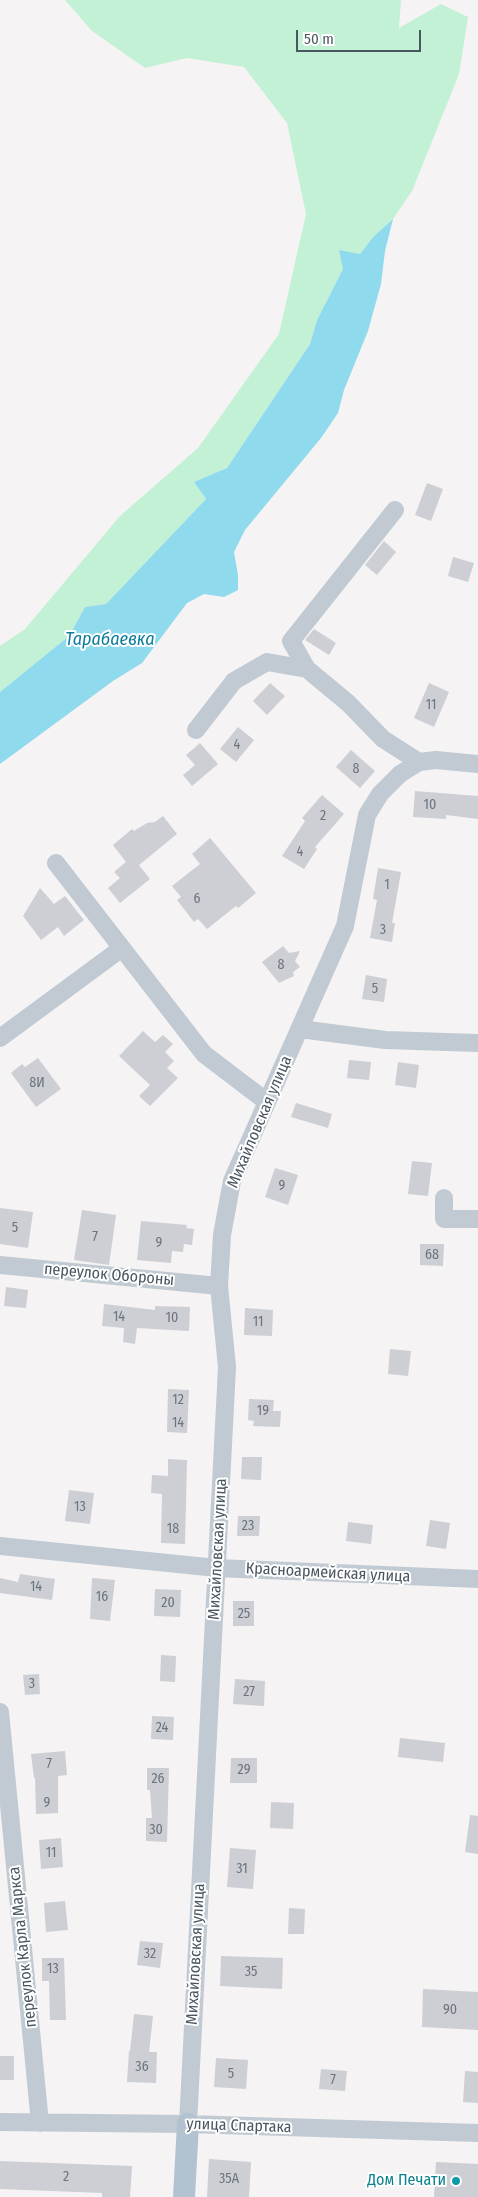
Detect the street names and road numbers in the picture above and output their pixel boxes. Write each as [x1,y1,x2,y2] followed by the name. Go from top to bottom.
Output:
[224,1053,296,1191] street label: Михайловская улица
[43,1260,175,1290] street label: переулок Обороны
[205,1478,231,1620] street label: Михайловская улица
[245,1559,411,1587] street label: Красноармейская улица
[5,1866,41,2028] street label: переулок Карла Маркса
[183,1883,209,2025] street label: Михайловская улица
[186,2115,292,2137] street label: улица Спартака

